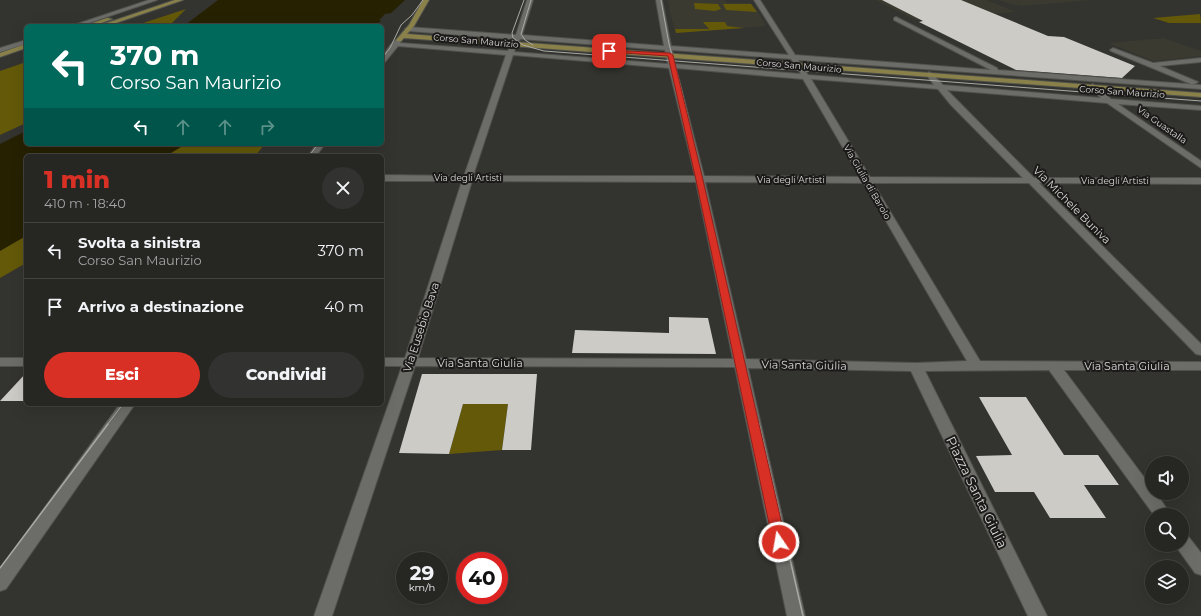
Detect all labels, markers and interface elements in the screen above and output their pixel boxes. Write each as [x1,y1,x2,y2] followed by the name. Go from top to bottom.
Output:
[433,31,520,50] street label: Corso San Maurizio
[592,34,626,68] pin
[110,38,199,72] text: 370 m
[44,40,96,92] icon: left
[598,40,620,62] icon: arrive
[756,56,843,75] street label: Corso San Maurizio
[110,72,281,94] text: Corso San Maurizio
[1079,83,1166,100] street label: Corso San Maurizio
[1135,103,1189,146] street label: Via Guastalla
[130,116,152,138] icon: left
[172,116,194,138] icon: ahead
[214,116,236,138] icon: ahead
[256,116,278,138] icon: right
[842,142,893,221] street label: Via Giulia di Barolo
[1030,163,1114,247] street label: Via Michele Buniva
[44,165,110,194] text: 1 min
[322,167,364,209] button: close
[434,172,502,183] street label: Via degli Artisti
[757,174,825,185] street label: Via degli Artisti
[1081,175,1149,186] street label: Via degli Artisti
[44,195,126,211] text: 410 m · 18:40
[78,233,201,252] text: Svolta a sinistra
[44,240,66,262] icon: left
[317,241,364,260] text: 370 m
[78,252,202,268] text: Corso San Maurizio
[400,280,442,374] street label: Via Eusebio Bava
[44,296,66,318] icon: arrive
[78,297,244,316] text: Arrivo a destinazione
[324,297,364,316] text: 40 m
[44,352,200,398] button: Esci
[208,352,364,398] button: Condividi
[437,356,523,370] street label: Via Santa Giulia
[761,357,847,373] street label: Via Santa Giulia
[1084,359,1170,373] street label: Via Santa Giulia
[943,434,1011,550] street label: Piazza Santa Giulia
[1145,456,1189,604] map controls
[1145,456,1189,500] button: sound
[1145,508,1189,552] button: search
[758,521,800,563] position arrow
[456,552,508,604] speed limit sign: 40
[1145,560,1189,604] button: layers
[410,561,434,585] text: 29
[409,581,435,594] text: km/h

